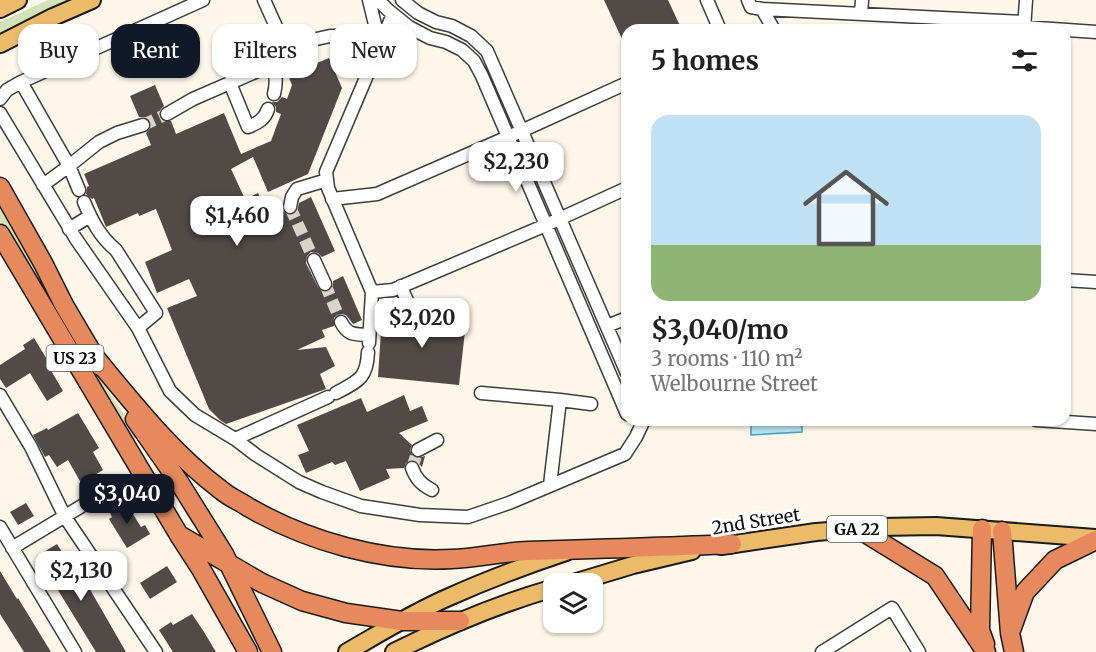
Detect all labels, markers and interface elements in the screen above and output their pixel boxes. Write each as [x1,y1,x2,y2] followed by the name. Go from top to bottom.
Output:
[18,24,99,78] chip: Buy
[111,24,200,78] chip: Rent
[212,24,318,78] chip: Filters
[330,24,417,78] chip: New
[651,44,759,77] text: 5 homes
[1008,44,1041,77] icon: filters
[467,142,565,193] pin: $2,230
[483,149,549,174] text: $2,230
[792,154,900,262] icon: home
[188,196,286,247] pin: $1,460
[204,203,270,228] text: $1,460
[373,298,471,349] pin: $2,020
[388,305,456,330] text: $2,020
[651,313,788,346] text: $3,040/mo
[46,345,104,371] road number: US 23
[651,346,803,371] text: 3 rooms · 110 m²
[651,371,818,396] text: Welbourne Street
[78,474,176,525] pin: $3,040
[93,481,161,506] text: $3,040
[710,503,802,539] street label: 2nd Street
[827,516,887,542] road number: GA 22
[32,551,130,602] pin: $2,130
[49,558,113,583] text: $2,130
[543,573,603,633] map controls
[543,573,603,633] button: layers

